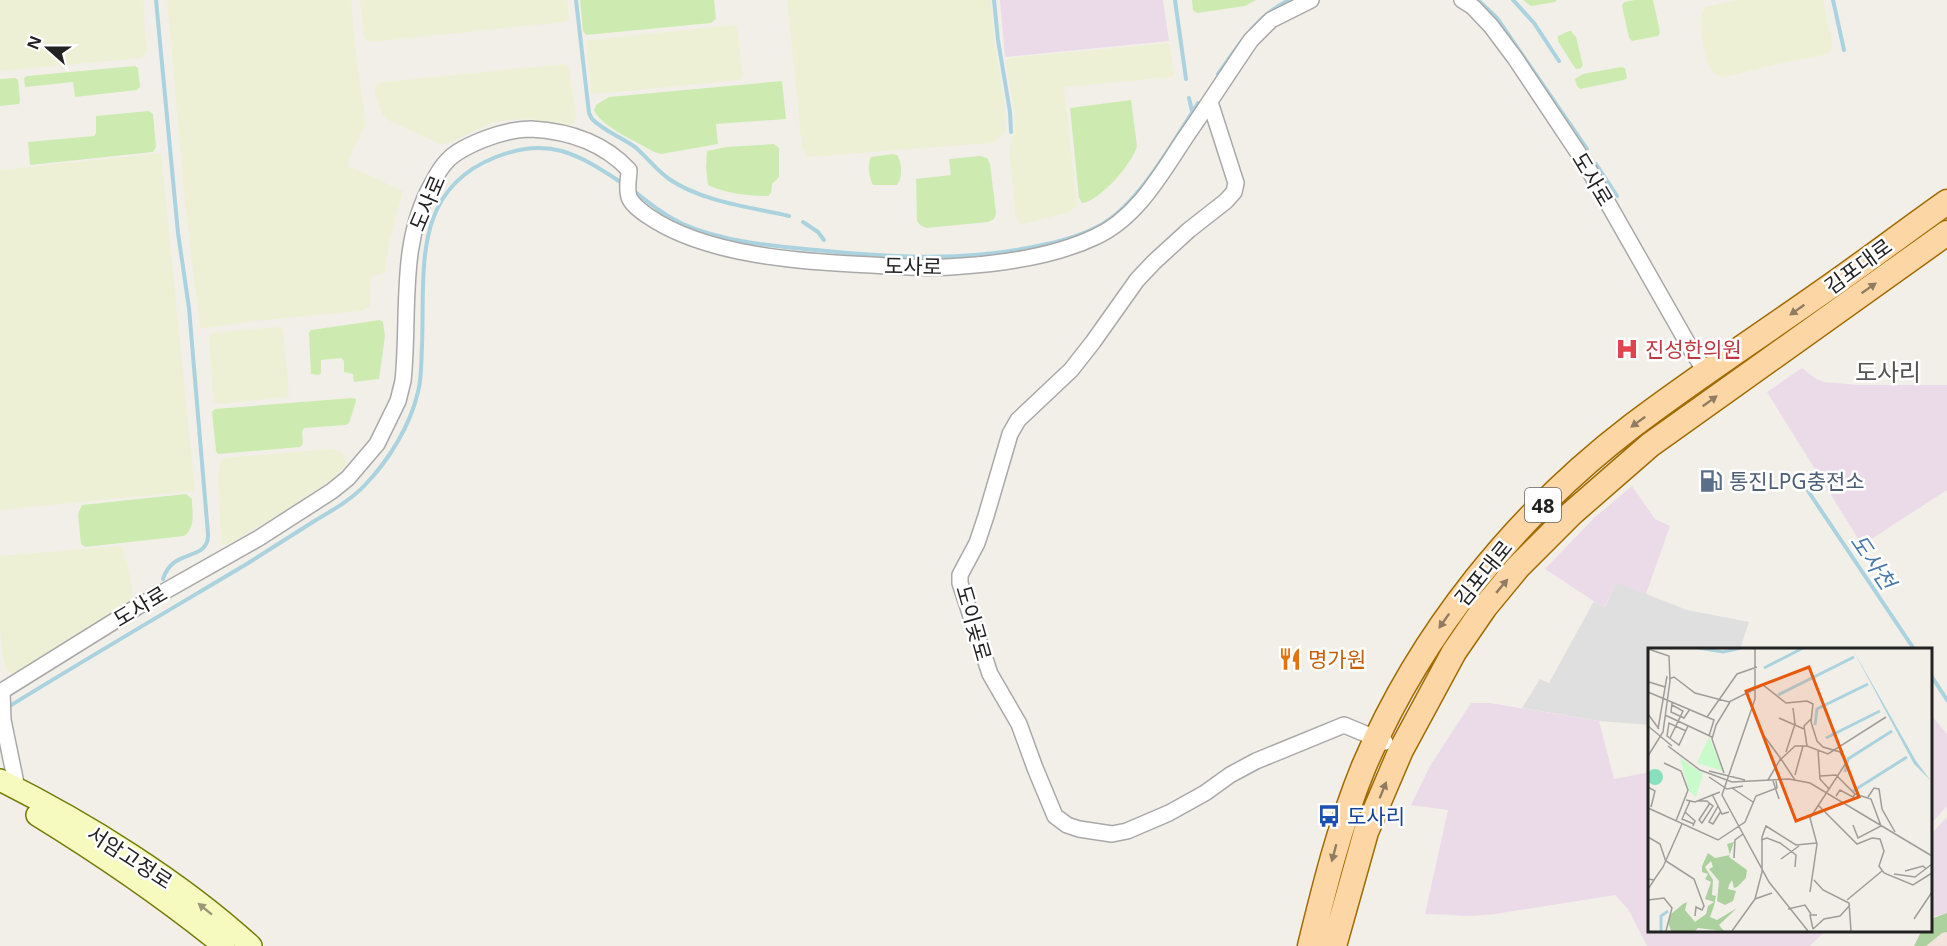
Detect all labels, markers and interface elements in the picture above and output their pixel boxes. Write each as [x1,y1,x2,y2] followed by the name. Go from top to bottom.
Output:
[18,18,78,78] north arrow
[21,33,47,53] text: N
[1566,147,1620,211] street label: 도사로
[403,171,451,235] street label: 도사로
[1819,232,1897,300] street label: 김포대로
[884,251,942,281] street label: 도사로
[1860,282,1876,294] one-way arrow
[1790,304,1806,316] one-way arrow
[1645,335,1742,363] place label: 진성한의원
[1614,336,1640,362] hospital icon: 진성한의원
[1855,355,1921,388] district label: 도사리
[1702,396,1717,408] one-way arrow
[1630,416,1646,428] one-way arrow
[1729,467,1865,495] place label: 통진LPG충전소
[1698,468,1724,494] fuel station icon: 통진LPG충전소
[1525,488,1561,522] road number: 48
[1845,527,1905,597] water label: 도사천
[1448,534,1518,612] street label: 김포대로
[108,579,172,633] street label: 도사로
[1495,579,1508,594] one-way arrow
[950,582,998,664] street label: 도이곶로
[1439,614,1451,629] one-way arrow
[1308,645,1366,673] place label: 명가원
[1277,646,1303,672] restaurant icon: 명가원
[1648,648,1932,931] inset map
[1379,781,1388,799] one-way arrow
[1347,802,1405,830] place label: 도사리
[1316,803,1342,829] bus stop icon: 도사리
[82,819,178,895] street label: 서암고정로
[1329,844,1338,862] one-way arrow
[198,904,213,916] one-way arrow

